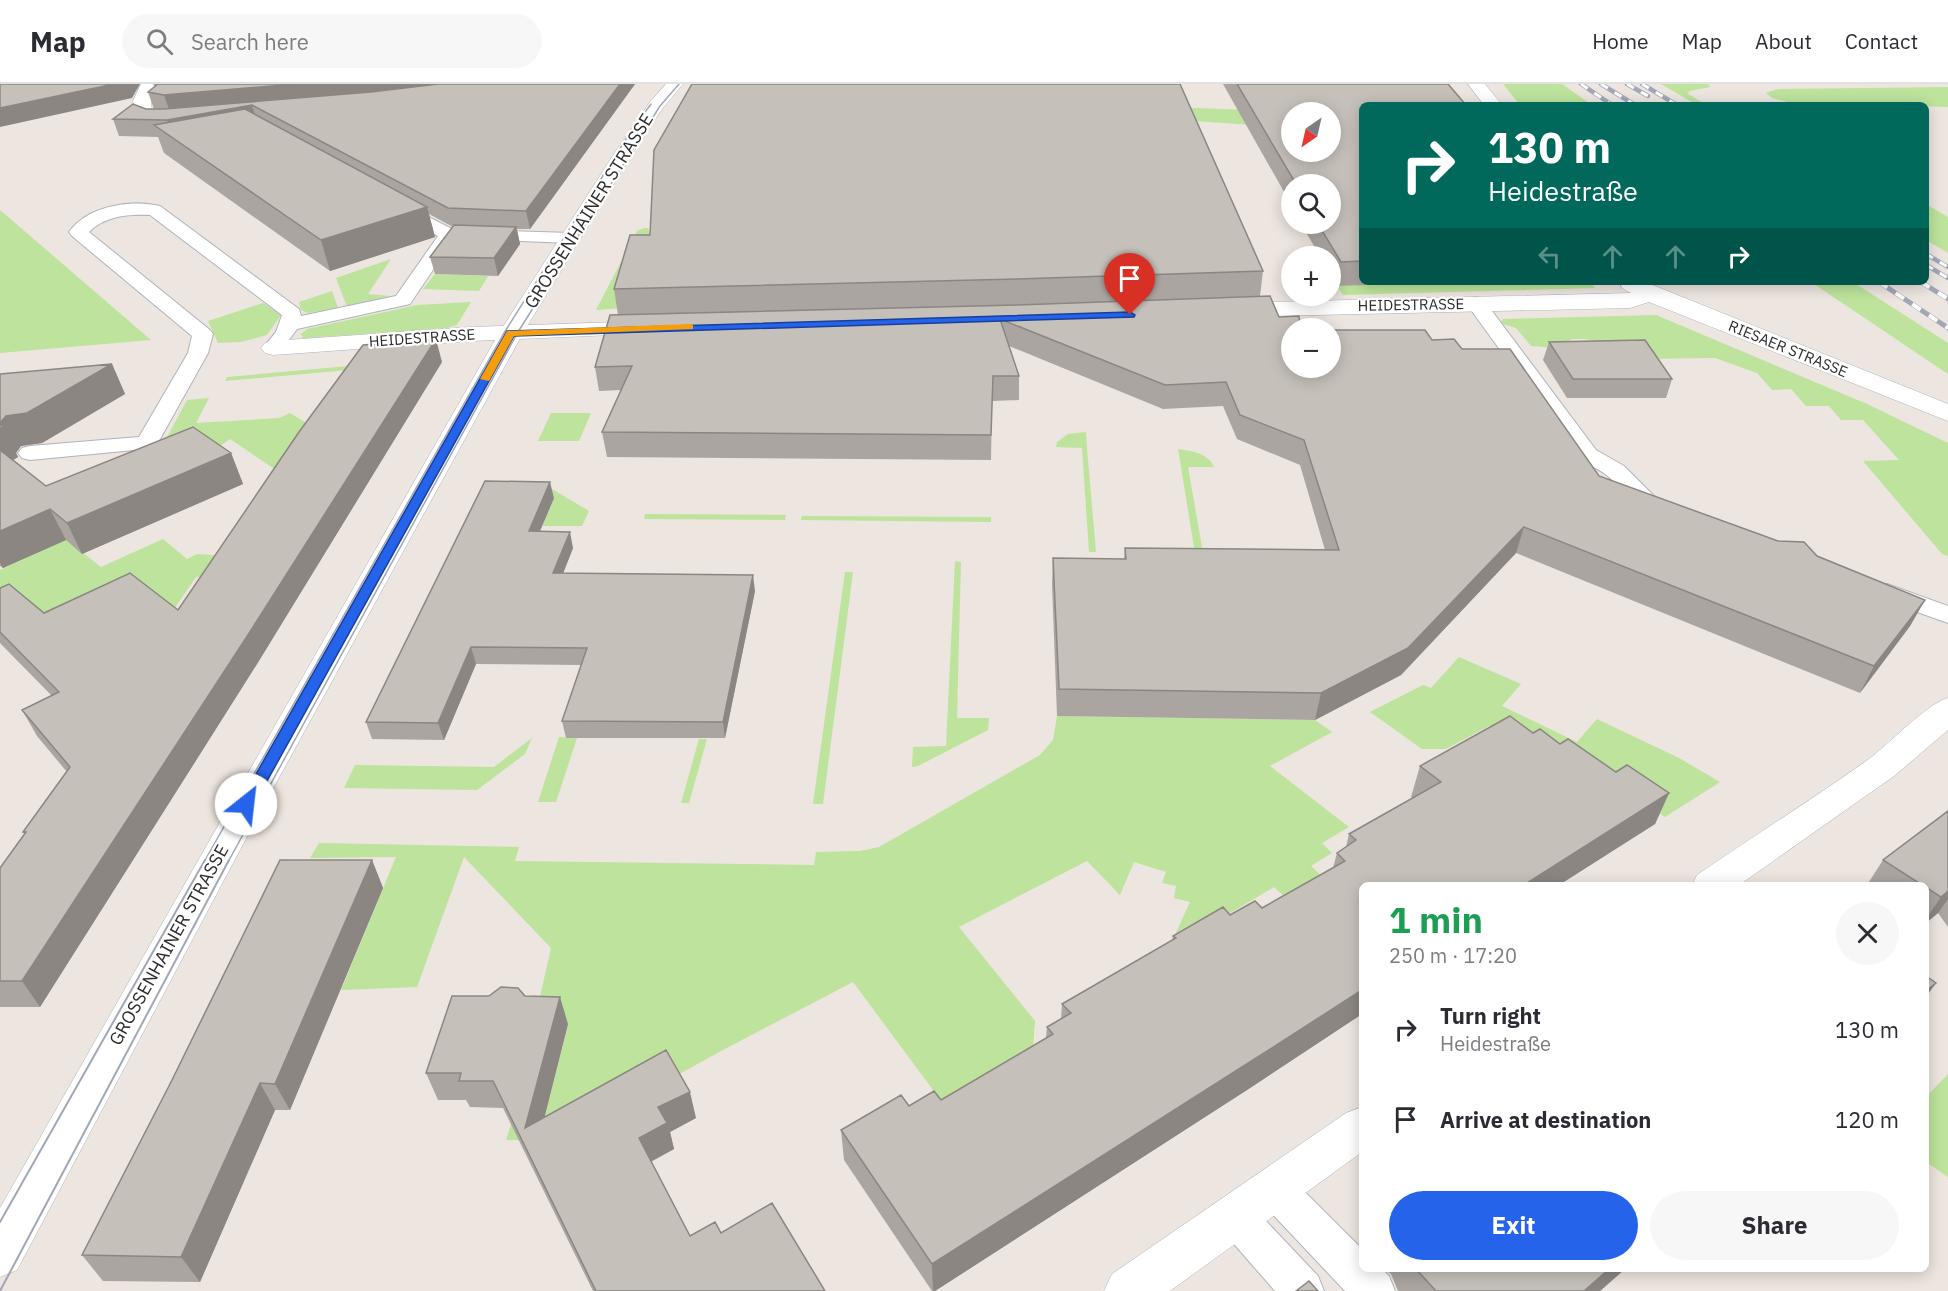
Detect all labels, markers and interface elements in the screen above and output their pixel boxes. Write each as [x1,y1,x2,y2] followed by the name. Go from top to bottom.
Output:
[122,14,542,68] search box
[30,23,86,60] text: Map
[143,25,176,58] icon: search
[191,27,309,56] text: Search here
[1592,27,1649,55] text: Home
[1682,27,1722,55] text: Map
[1755,27,1812,55] text: About
[1845,27,1918,55] text: Contact
[1281,102,1341,162] north arrow
[1281,102,1341,378] map controls
[519,109,658,313] street label: GROSSENHAINER STRASSE
[1488,120,1611,175] text: 130 m
[1389,126,1467,204] icon: right
[1488,173,1638,208] text: Heidestraße
[1281,174,1341,234] button: search
[1533,240,1566,273] icon: left
[1596,240,1629,273] icon: ahead
[1659,240,1692,273] icon: ahead
[1722,240,1755,273] icon: right
[1281,246,1341,306] button: +
[1104,253,1155,315] pin
[1113,262,1146,295] icon: arrive
[1358,294,1464,315] street label: HEIDESTRASSE
[1726,316,1851,381] street label: RIESAER STRASSE
[1281,318,1341,378] button: −
[368,324,476,351] street label: HEIDESTRASSE
[214,772,278,836] position arrow
[104,840,233,1049] street label: GROSSENHAINER STRASSE
[1389,896,1483,943] text: 1 min
[1836,902,1899,965] button: close
[1389,942,1517,969] text: 250 m · 17:20
[1440,1001,1541,1030] text: Turn right
[1389,1013,1422,1046] icon: right
[1835,1015,1899,1044] text: 130 m
[1440,1030,1551,1057] text: Heidestraße
[1389,1103,1422,1136] icon: arrive
[1440,1105,1651,1134] text: Arrive at destination
[1835,1105,1899,1134] text: 120 m
[1389,1191,1638,1260] button: Exit
[1650,1191,1899,1260] button: Share

